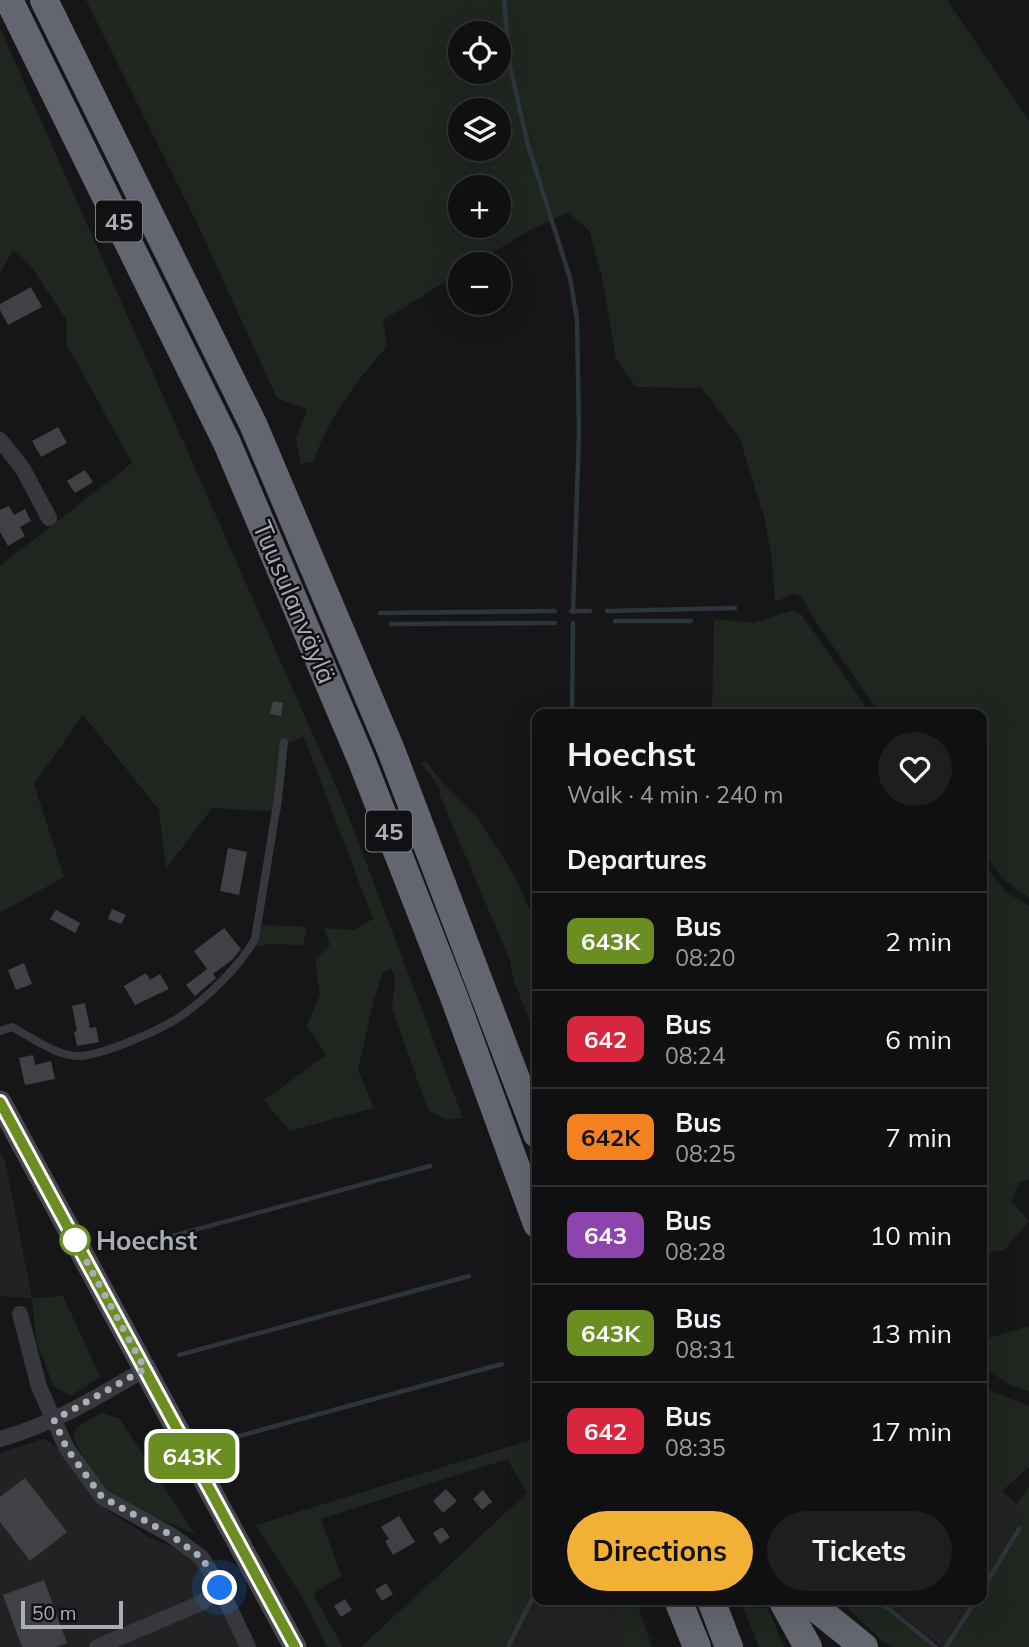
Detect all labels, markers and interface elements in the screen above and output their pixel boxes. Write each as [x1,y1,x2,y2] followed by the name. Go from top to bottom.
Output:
[448,21,511,315] map controls
[448,21,511,84] button: locate
[448,98,511,161] button: layers
[448,175,511,238] button: +
[96,201,142,242] road number: 45
[448,252,511,315] button: −
[246,516,344,688] street label: Tuusulanväylä
[878,732,952,806] button: heart
[567,733,696,774] text: Hoechst
[567,780,784,809] text: Walk · 4 min · 240 m
[366,810,412,852] road number: 45
[567,843,707,876] text: Departures
[675,910,722,943] text: Bus
[885,925,952,958] text: 2 min
[581,926,640,956] text: 643K
[675,943,736,972] text: 08:20
[665,1008,711,1041] text: Bus
[885,1023,952,1056] text: 6 min
[584,1024,627,1054] text: 642
[665,1041,725,1070] text: 08:24
[675,1106,722,1139] text: Bus
[885,1121,952,1154] text: 7 min
[581,1122,640,1152] text: 642K
[675,1139,736,1168] text: 08:25
[665,1204,711,1237] text: Bus
[870,1219,952,1252] text: 10 min
[584,1220,627,1250] text: 643
[96,1224,197,1257] place label: Hoechst
[60,1225,90,1255] marker: Hoechst
[665,1237,725,1266] text: 08:28
[675,1302,722,1335] text: Bus
[870,1317,952,1350] text: 13 min
[581,1318,640,1348] text: 643K
[675,1335,736,1364] text: 08:31
[665,1400,711,1433] text: Bus
[870,1415,952,1448] text: 17 min
[584,1416,627,1446] text: 642
[143,1433,241,1479] line badge: 643K
[665,1433,725,1462] text: 08:35
[162,1441,222,1471] text: 643K
[567,1511,753,1591] button: Directions
[767,1511,952,1591] button: Tickets
[202,1570,237,1605] your location
[21,1598,122,1630] scale bar
[32,1601,76,1625] text: 50 m

